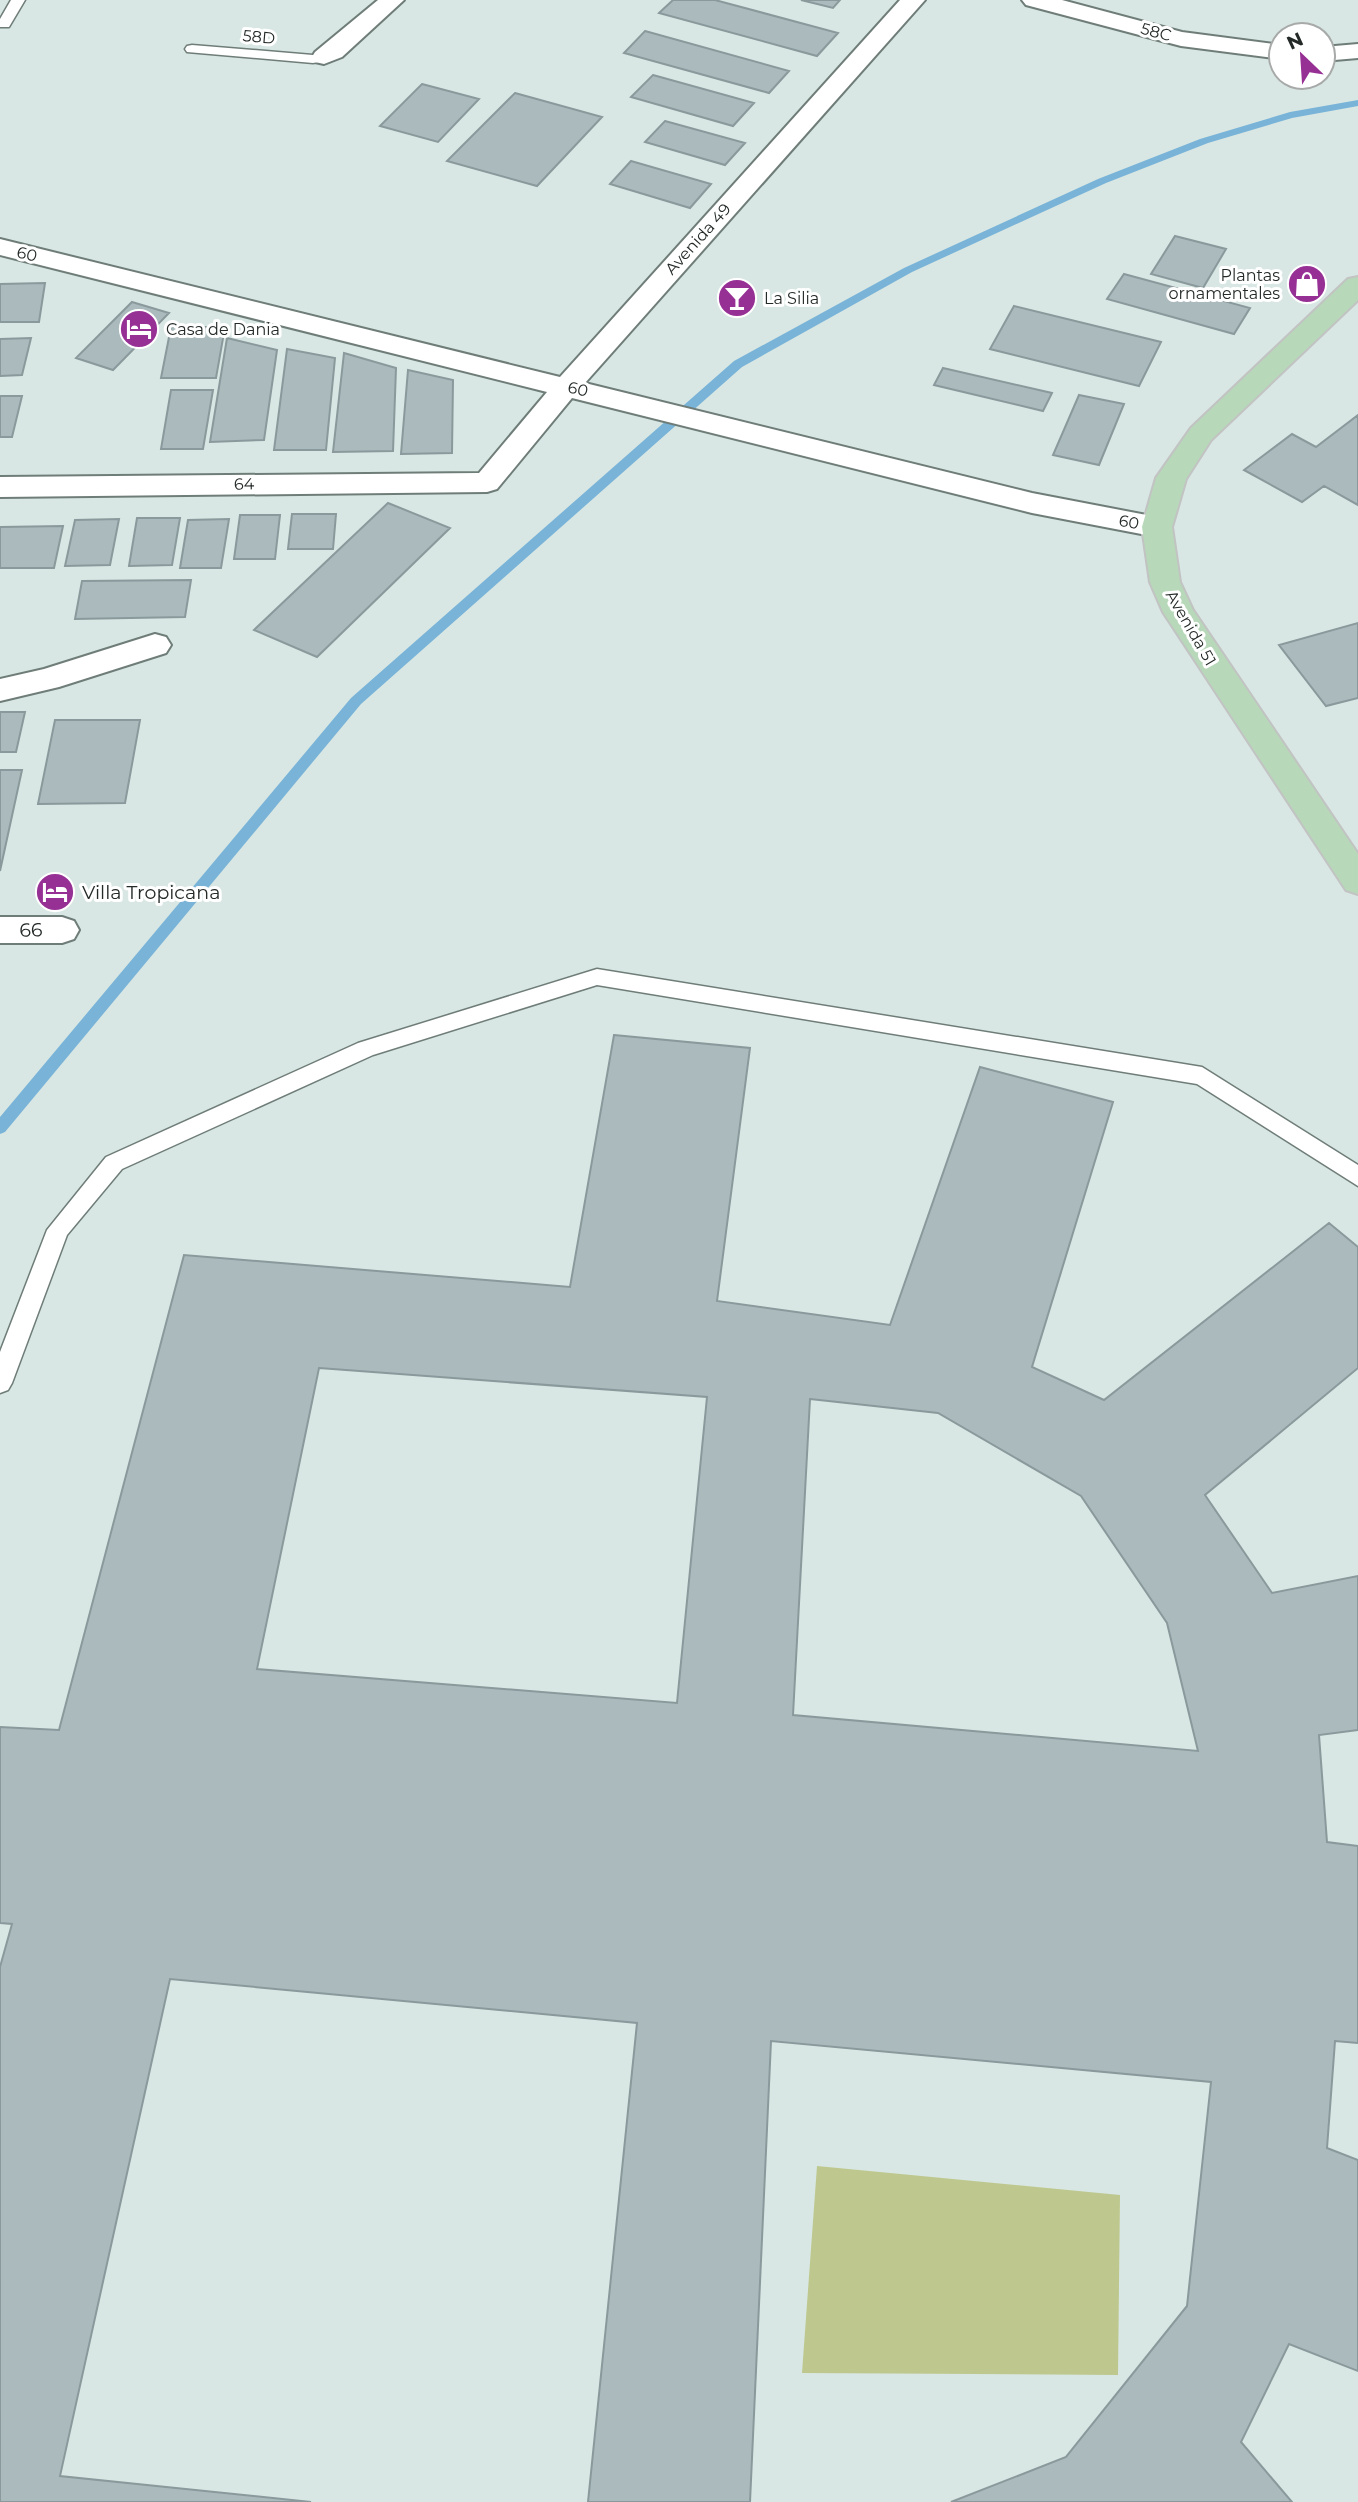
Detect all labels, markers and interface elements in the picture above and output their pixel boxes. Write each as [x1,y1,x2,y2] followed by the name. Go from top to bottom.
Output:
[1139,19,1173,45] street label: 58C
[1267,21,1337,91] north arrow
[242,26,276,48] street label: 58D
[1283,27,1307,55] text: N
[661,200,735,278] street label: Avenida 49
[15,242,39,266] street label: 60
[1286,263,1328,305] shop icon: Plantas ornamentales
[1169,266,1280,303] place label: Plantas ornamentales
[716,277,758,319] bar icon: La Silia
[764,289,819,308] place label: La Silia
[118,308,160,350] hotel icon: Casa de Dania
[166,320,280,339] place label: Casa de Dania
[566,377,590,401] street label: 60
[234,474,255,494] street label: 64
[1117,511,1141,533] street label: 60
[1162,587,1220,669] street label: Avenida 51
[34,871,76,913] hotel icon: Villa Tropicana
[82,881,220,904] place label: Villa Tropicana
[19,918,43,942] street label: 66

